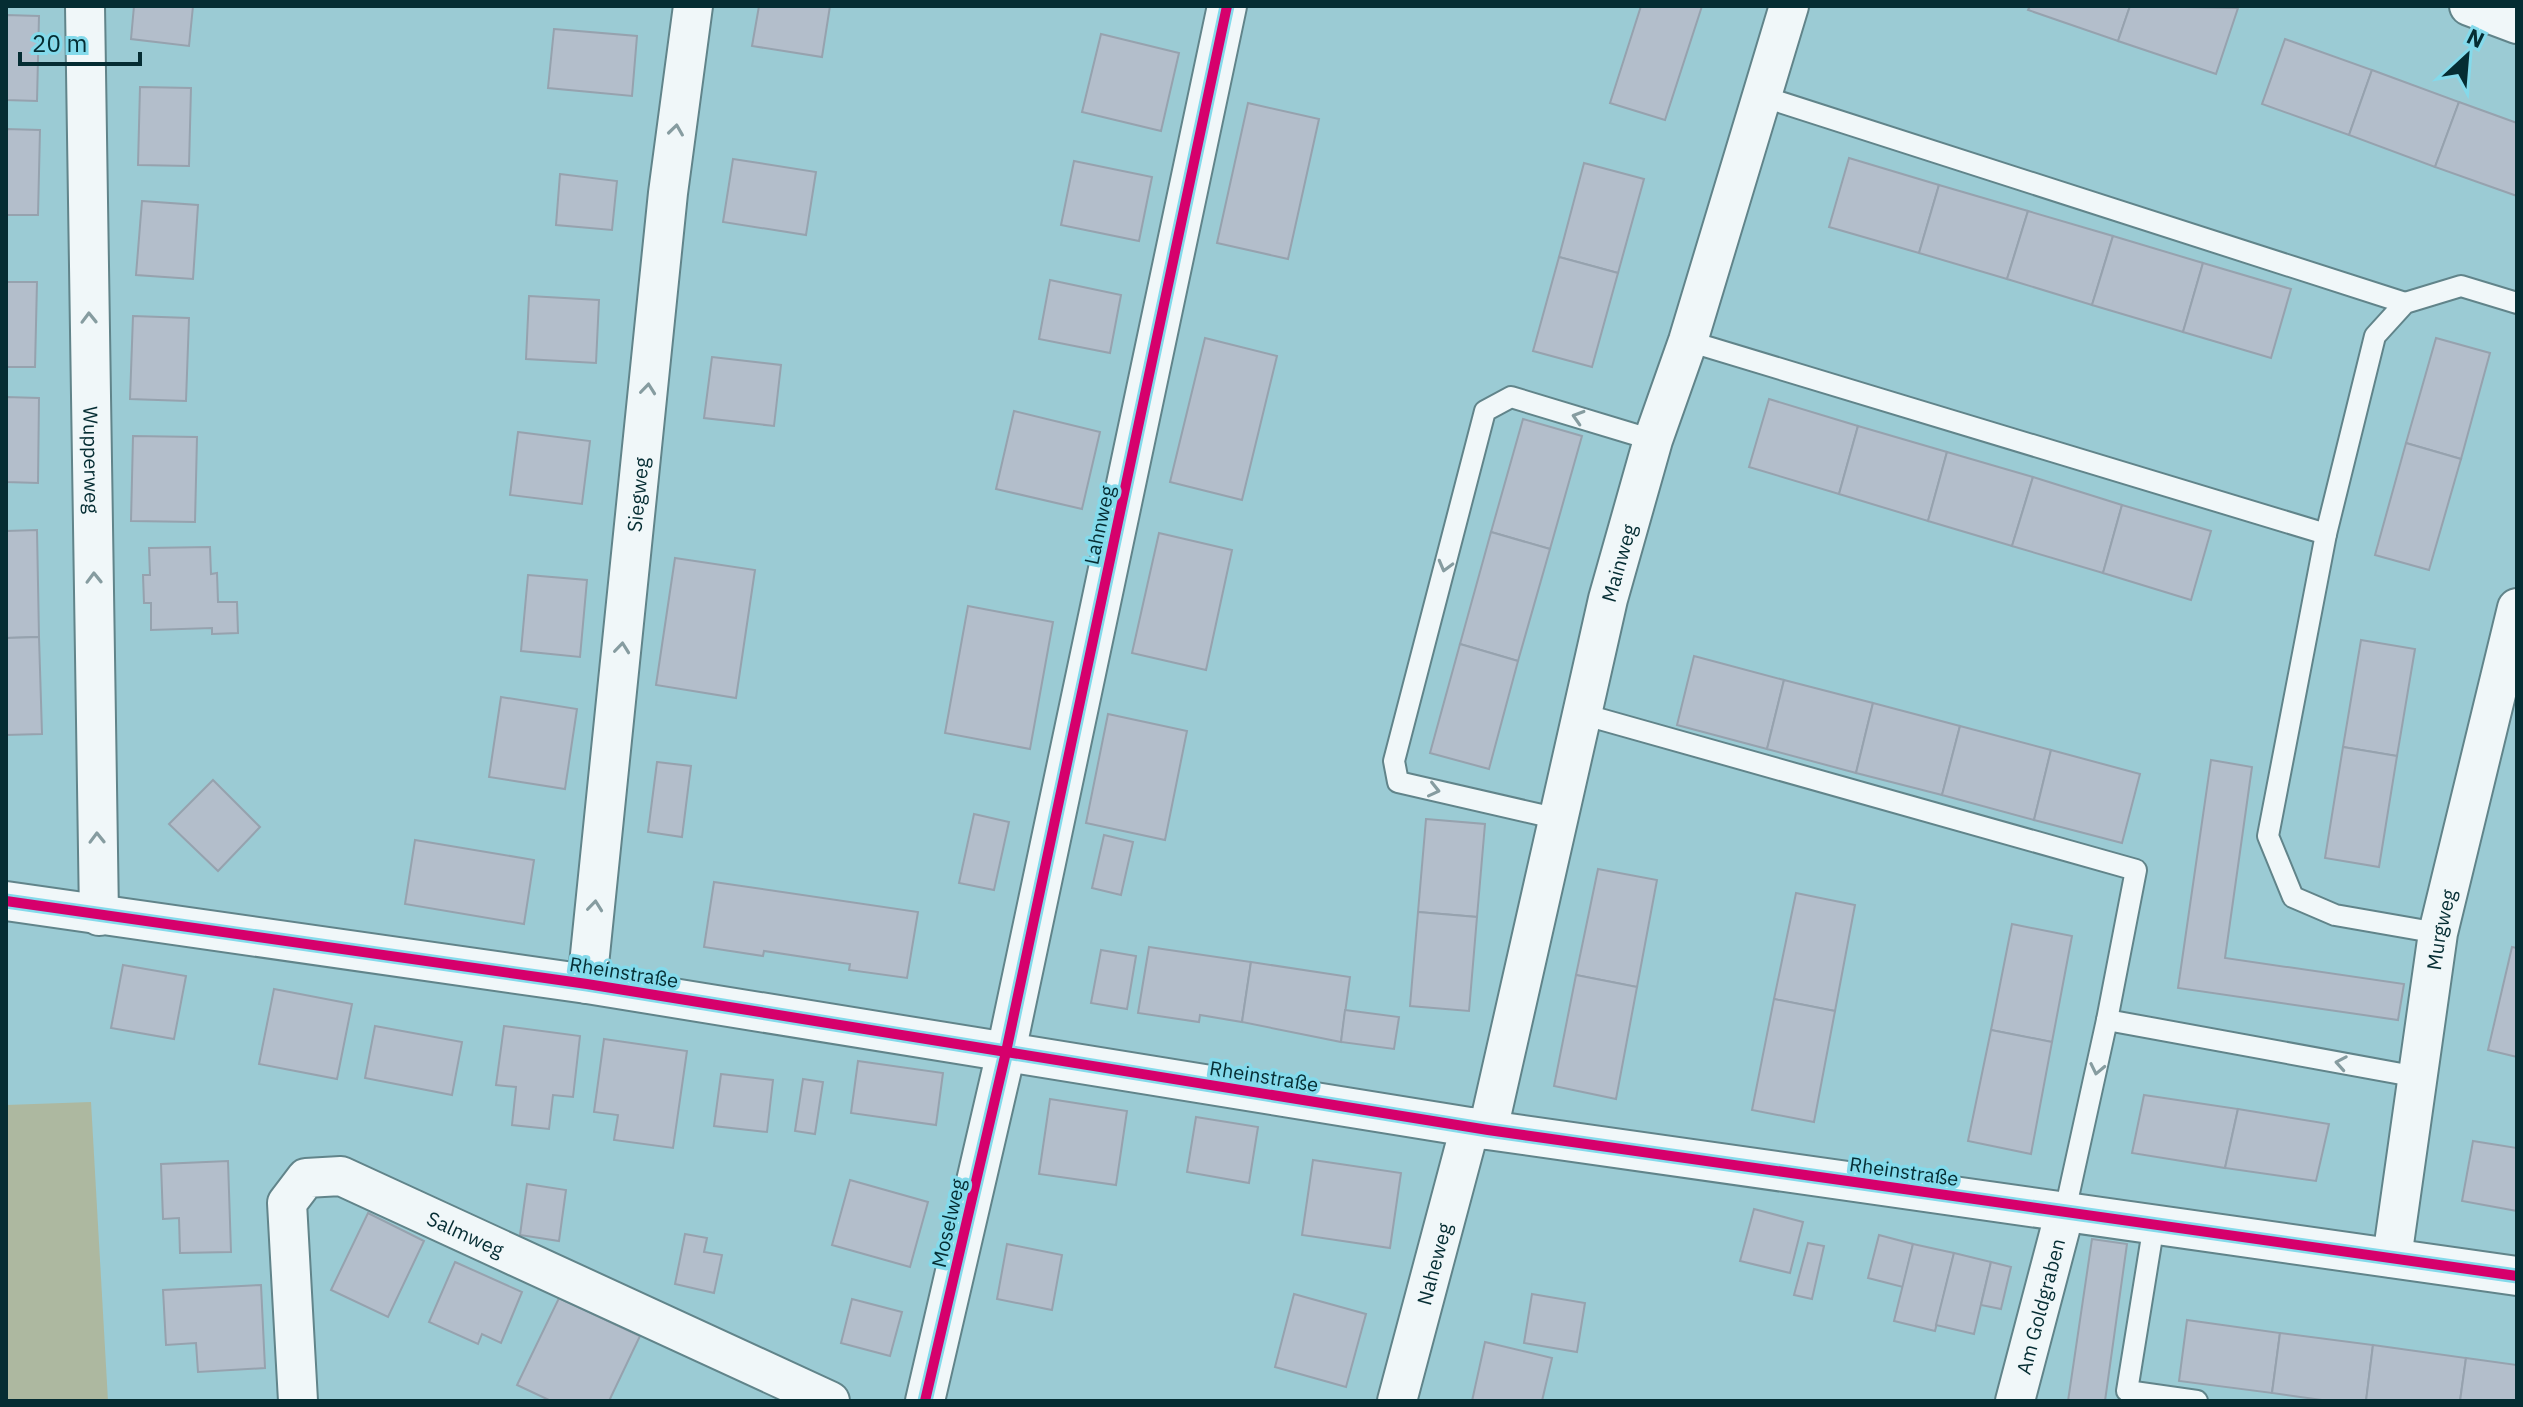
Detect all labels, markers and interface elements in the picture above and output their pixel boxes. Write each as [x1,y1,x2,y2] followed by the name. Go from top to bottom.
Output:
[20,16,140,66] scale bar
[2427,16,2507,96] north arrow
[2462,21,2490,54] text: N
[32,27,87,59] text: 20 m
[667,124,684,137] one-way arrow
[81,311,98,324] one-way arrow
[640,382,657,395] one-way arrow
[78,406,106,514] street label: Wupperweg
[1572,410,1586,426] one-way arrow
[620,455,654,533] street label: Siegweg
[1077,483,1121,567] street label: Lahnweg
[1594,520,1642,605] street label: Mainweg
[1437,559,1454,572] one-way arrow
[85,571,102,584] one-way arrow
[614,641,631,654] one-way arrow
[1427,781,1440,798] one-way arrow
[89,831,106,844] one-way arrow
[2419,886,2462,972] street label: Murgweg
[587,899,604,912] one-way arrow
[568,950,680,994] street label: Rheinstraße
[1208,1054,1320,1098] street label: Rheinstraße
[2334,1055,2348,1072] one-way arrow
[2089,1062,2106,1076] one-way arrow
[1848,1150,1960,1192] street label: Rheinstraße
[925,1176,971,1270] street label: Moselweg
[423,1204,509,1263] street label: Salmweg
[1410,1219,1458,1308] street label: Naheweg
[2009,1235,2071,1377] street label: Am Goldgraben

